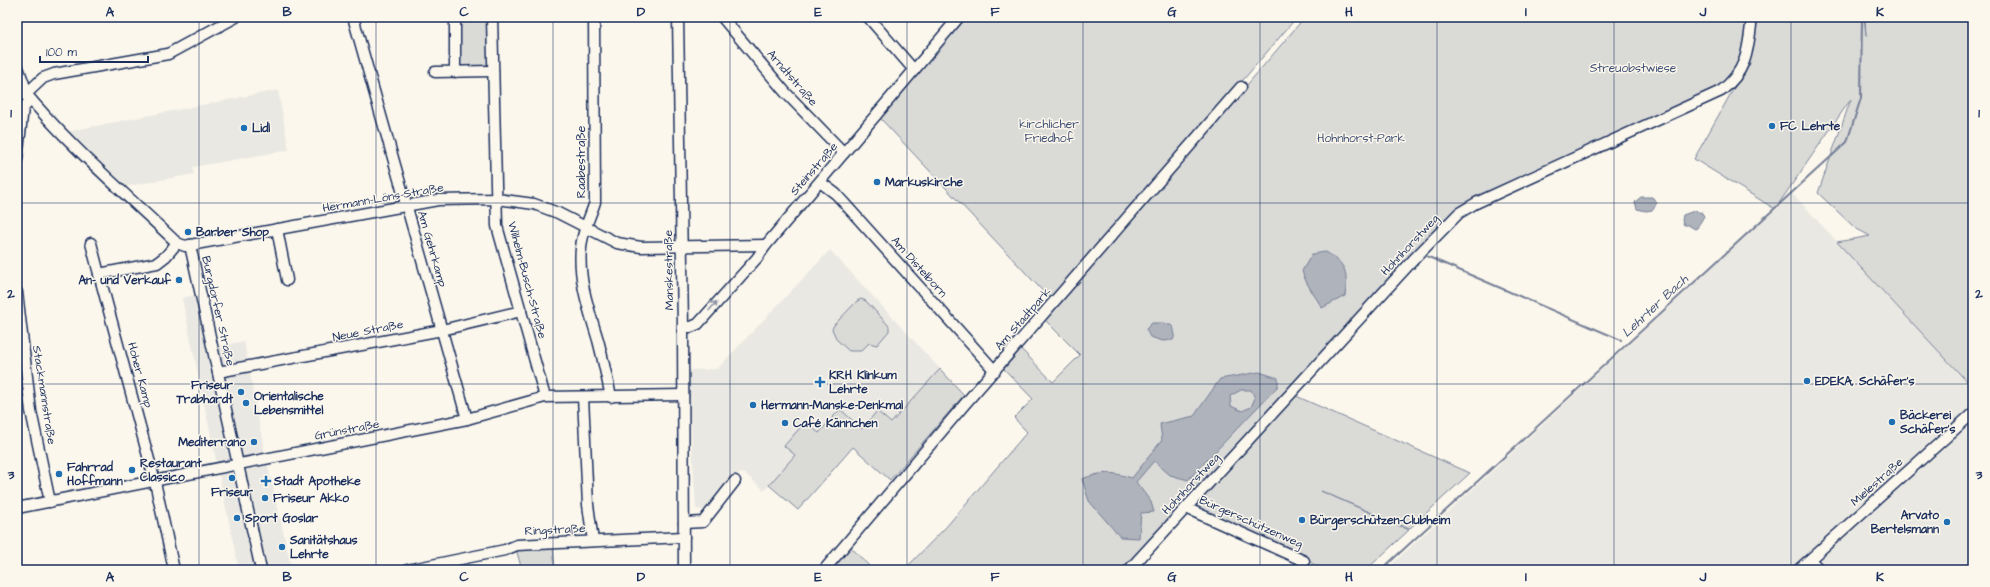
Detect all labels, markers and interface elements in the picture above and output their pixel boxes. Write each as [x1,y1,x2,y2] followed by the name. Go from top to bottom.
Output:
[106,3,115,21] text: A
[282,3,292,21] text: B
[459,3,469,21] text: C
[637,3,646,21] text: D
[814,3,822,21] text: E
[990,3,1000,21] text: F
[1167,3,1177,21] text: G
[1345,3,1353,21] text: H
[1525,3,1527,21] text: I
[1699,3,1707,21] text: J
[1876,3,1884,21] text: K
[40,38,148,64] scale bar
[46,44,77,61] text: 100 m
[763,46,822,110] street label: Arndtstraße
[1590,60,1677,77] park label: Streuobstwiese
[10,104,12,122] text: 1
[1978,104,1980,122] text: 1
[1019,116,1079,147] park label: kirchlicher Friedhof
[1780,118,1841,135] place label: FC Lehrte
[252,120,270,137] place label: Lidl
[1767,121,1777,131] marker: FC Lehrte
[239,123,249,133] marker: Lidl
[573,125,590,198] street label: Raabestraße
[1317,130,1405,147] park label: Hohnhorst-Park
[786,138,842,199] street label: Steinstraße
[885,174,963,191] place label: Markuskirche
[872,177,882,187] marker: Markuskirche
[321,179,445,217] street label: Hermann-Löns-Straße
[413,209,451,289] street label: Am Gehrkamp
[1377,210,1444,280] street label: Hohnhorstweg
[503,220,551,341] street label: Wilhelm-Busch-Straße
[196,224,269,242] place label: Barber Shop
[183,227,193,237] marker: Barber Shop
[660,229,678,310] street label: Manskestraße
[887,233,951,301] street label: Am Distelborn
[196,254,239,368] street label: Burgdorfer Straße
[1618,270,1693,342] water label: Lehrter Bach
[78,272,172,289] place label: An- und Verkauf
[174,275,184,285] marker: An- und Verkauf
[991,283,1056,354] street label: Am Stadtpark
[6,285,15,303] text: 2
[1974,285,1983,303] text: 2
[709,301,718,311] one-way arrow
[331,316,405,346] street label: Neue Straße
[123,340,157,410] street label: Hoher Kamp
[28,344,60,446] street label: Stackmannstraße
[829,367,897,398] place label: KRH Klinkum Lehrte
[1815,373,1914,390] place label: EDEKA, Schäfer's
[814,376,826,388] marker: KRH Klinkum Lehrte
[1802,376,1812,386] marker: EDEKA, Schäfer's
[175,377,233,408] place label: Friseur Trabhardt
[236,387,246,397] marker: Friseur Trabhardt
[254,388,324,419] place label: Orientalische Lebensmittel
[761,397,903,414] place label: Hermann-Manske-Denkmal
[241,398,251,408] marker: Orientalische Lebensmittel
[748,400,758,410] marker: Hermann-Manske-Denkmal
[1899,407,1956,438] place label: Bäckerei Schäfer's
[313,415,381,445] street label: Grünstraße
[793,415,877,432] place label: Café Kännchen
[1887,417,1897,427] marker: Bäckerei Schäfer's
[780,418,790,428] marker: Café Kännchen
[178,434,246,451] place label: Mediterrano
[249,437,259,447] marker: Mediterrano
[1158,449,1225,519] street label: Hohnhorstweg
[1847,454,1907,510] street label: Mielestraße
[140,455,202,486] place label: Restaurant Classico
[67,459,123,490] place label: Fahrrad Hoffmann
[127,465,137,475] marker: Restaurant Classico
[7,466,15,484] text: 3
[1975,466,1983,484] text: 3
[54,469,64,479] marker: Fahrrad Hoffmann
[227,473,237,483] marker: Friseur
[273,473,361,491] place label: Stadt Apotheke
[261,476,271,486] marker: Stadt Apotheke
[211,484,253,501] place label: Friseur
[273,490,349,507] place label: Friseur Akko
[1196,491,1306,553] street label: Bürgerschützenweg
[260,493,270,503] marker: Friseur Akko
[1871,507,1939,538] place label: Arvato Bertelsmann
[244,510,318,528] place label: Sport Goslar
[1310,512,1451,531] place label: Bürgerschützen-Clubheim
[232,513,242,523] marker: Sport Goslar
[1297,515,1307,525] marker: Bürgerschützen-Clubheim
[1942,517,1952,527] marker: Arvato Bertelsmann
[524,520,587,541] street label: Ringstraße
[289,532,358,563] place label: Sanitätshaus Lehrte
[277,542,287,552] marker: Sanitätshaus Lehrte
[106,568,115,586] text: A
[282,568,292,586] text: B
[459,568,469,586] text: C
[637,568,646,586] text: D
[814,568,822,586] text: E
[990,568,1000,586] text: F
[1167,568,1177,586] text: G
[1345,568,1353,586] text: H
[1525,568,1527,586] text: I
[1699,568,1707,586] text: J
[1876,568,1884,586] text: K

